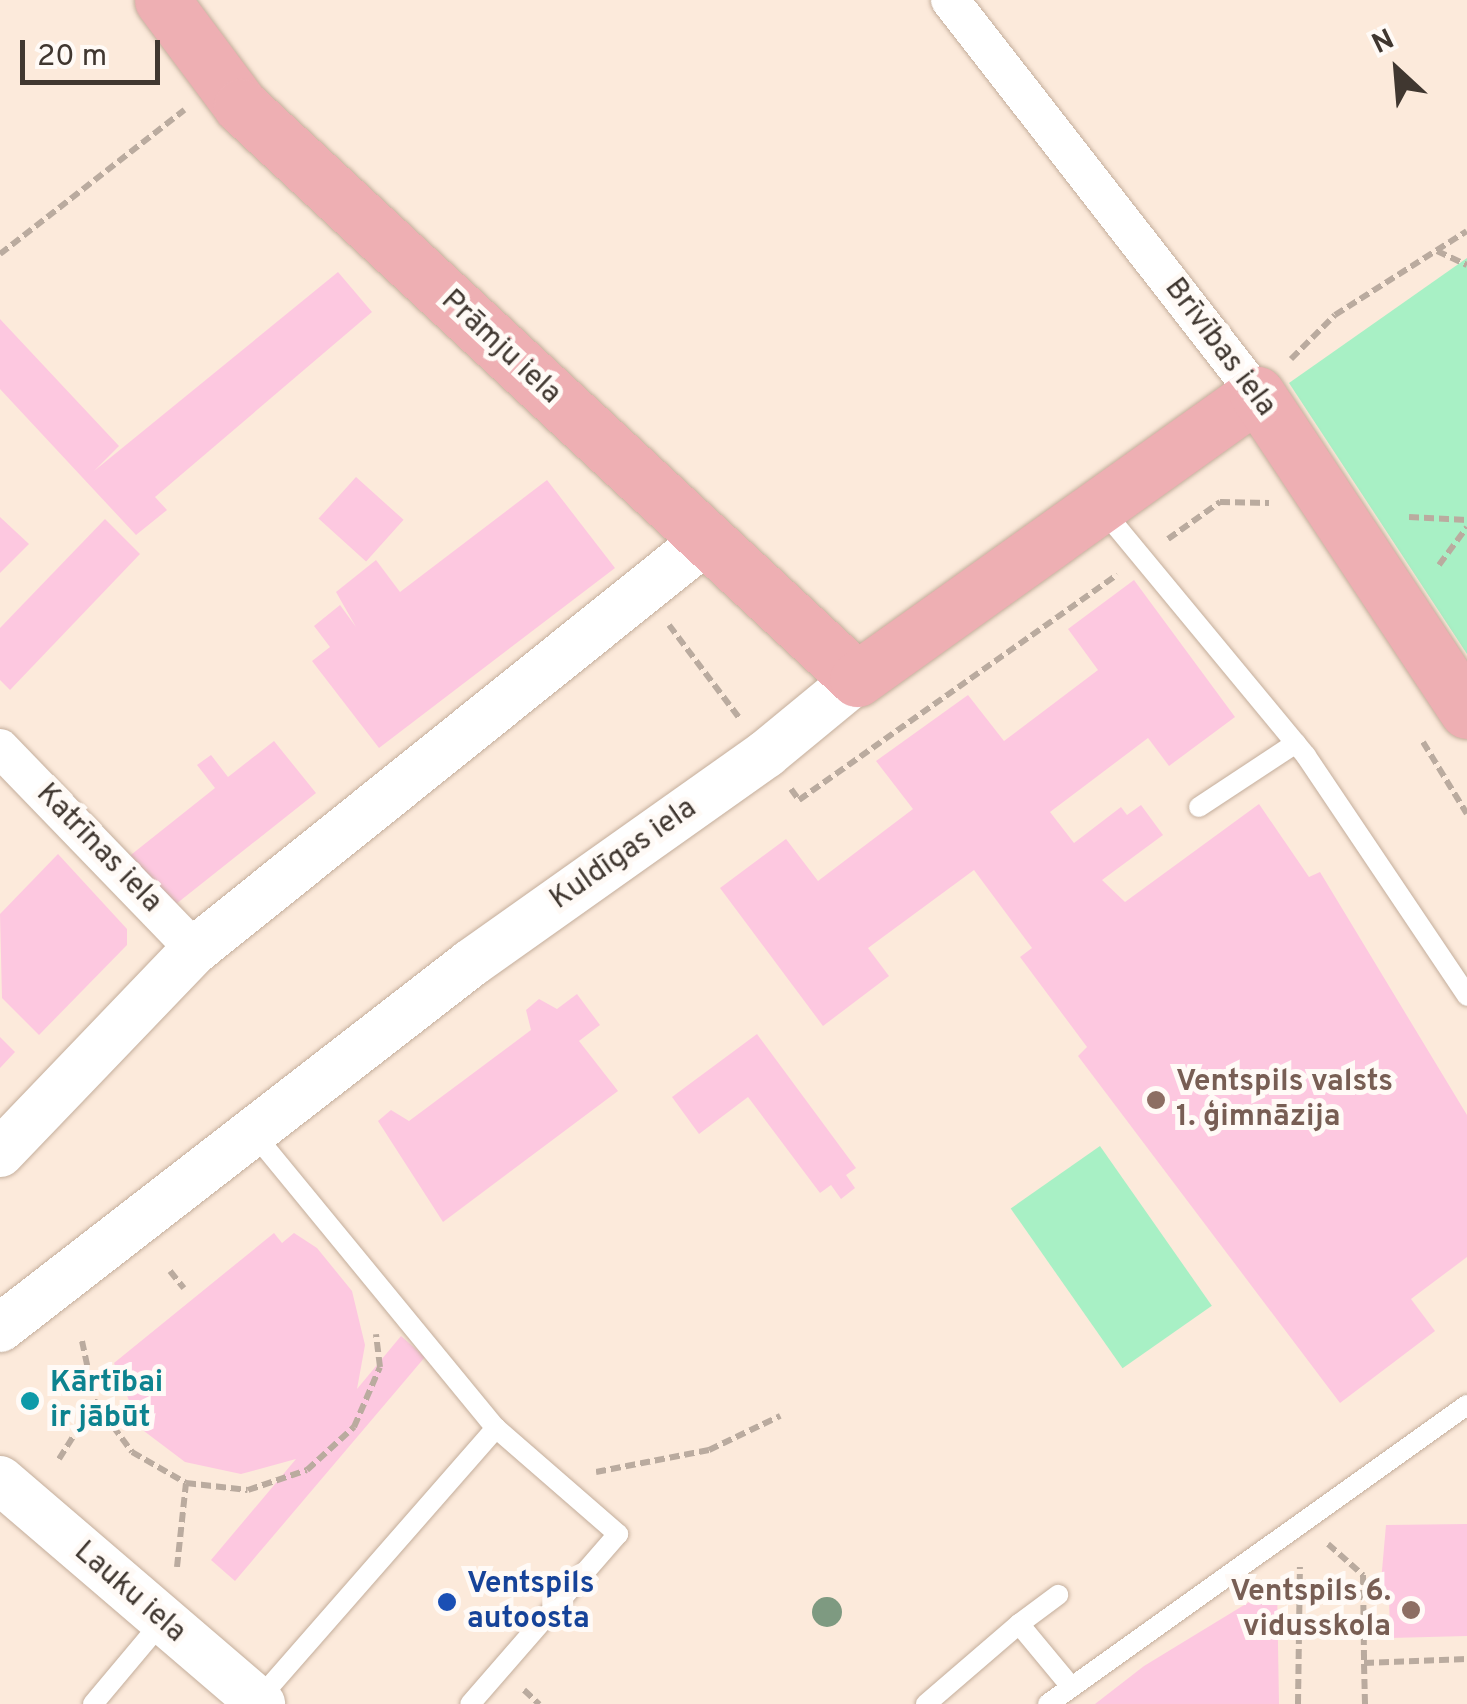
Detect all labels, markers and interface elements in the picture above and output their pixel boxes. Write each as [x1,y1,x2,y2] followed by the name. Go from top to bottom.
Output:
[25,20,165,82] scale bar
[1347,20,1447,120] north arrow
[1367,22,1401,64] text: N
[37,39,107,76] text: 20 m
[1155,272,1283,424] street label: Brīvības iela
[432,283,568,413] street label: Prāmju iela
[28,777,168,921] street label: Katrīnas iela
[544,791,704,919] street label: Kuldīgas iela
[1176,1065,1393,1136] place label: Ventspils valsts 1. ģimnāzija
[1145,1089,1167,1111] marker: Ventspils valsts 1. ģimnāzija
[50,1366,163,1436] place label: Kārtībai ir jābūt
[19,1390,41,1412] marker: Kārtībai ir jābūt
[66,1535,192,1651] street label: Lauku iela
[467,1567,594,1638] place label: Ventspils autoosta
[1230,1575,1391,1646] place label: Ventspils 6. vidusskola
[436,1591,458,1613] marker: Ventspils autoosta
[1400,1599,1422,1621] marker: Ventspils 6. vidusskola

